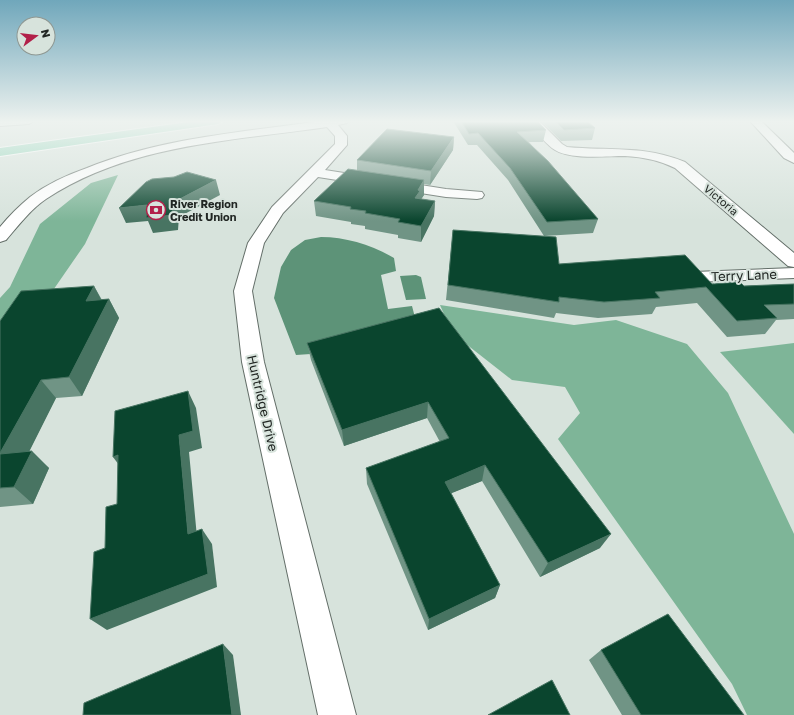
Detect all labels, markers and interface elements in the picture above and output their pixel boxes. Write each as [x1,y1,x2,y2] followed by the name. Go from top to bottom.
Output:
[16,16,56,56] north arrow
[39,28,54,39] text: N
[702,182,741,218] street label: Victoria
[170,197,238,223] place label: River Region Credit Union
[145,199,167,221] bank icon: River Region Credit Union
[711,266,777,284] street label: Terry Lane
[244,353,282,453] street label: Huntridge Drive

